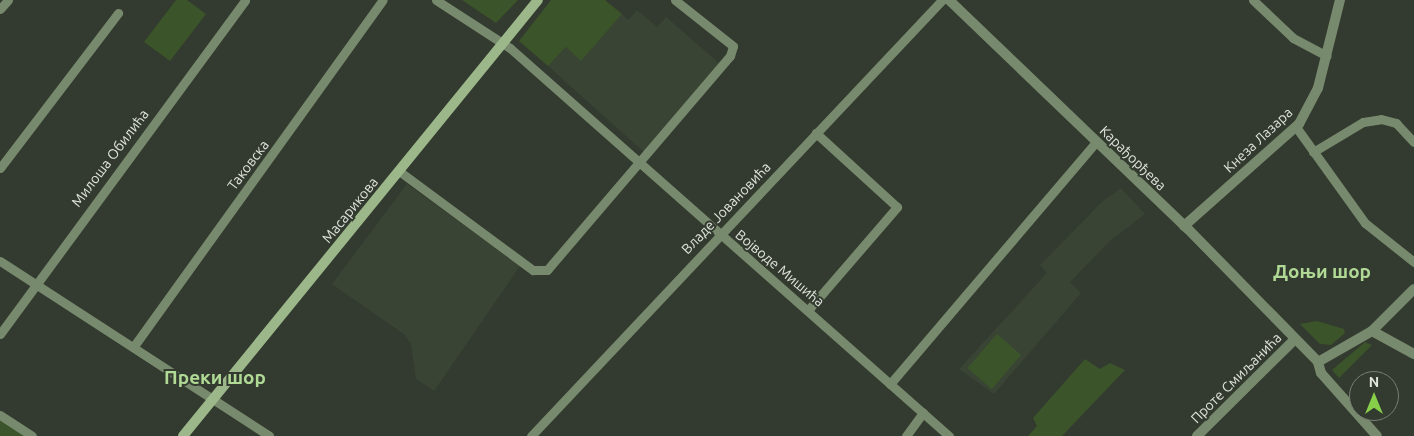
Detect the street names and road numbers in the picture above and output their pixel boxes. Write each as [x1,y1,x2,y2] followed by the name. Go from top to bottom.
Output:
[1220,104,1296,176] street label: Кнеза Лазара
[68,106,152,210] street label: Милоша Обилића
[1096,122,1170,194] street label: Карађорђева
[224,137,272,193] street label: Таковска
[678,159,774,257] street label: Владе Јовановића
[318,174,382,246] street label: Масарикова
[732,226,828,310] street label: Војводе Мишића
[1187,329,1285,427] street label: Проте Смиљанића

